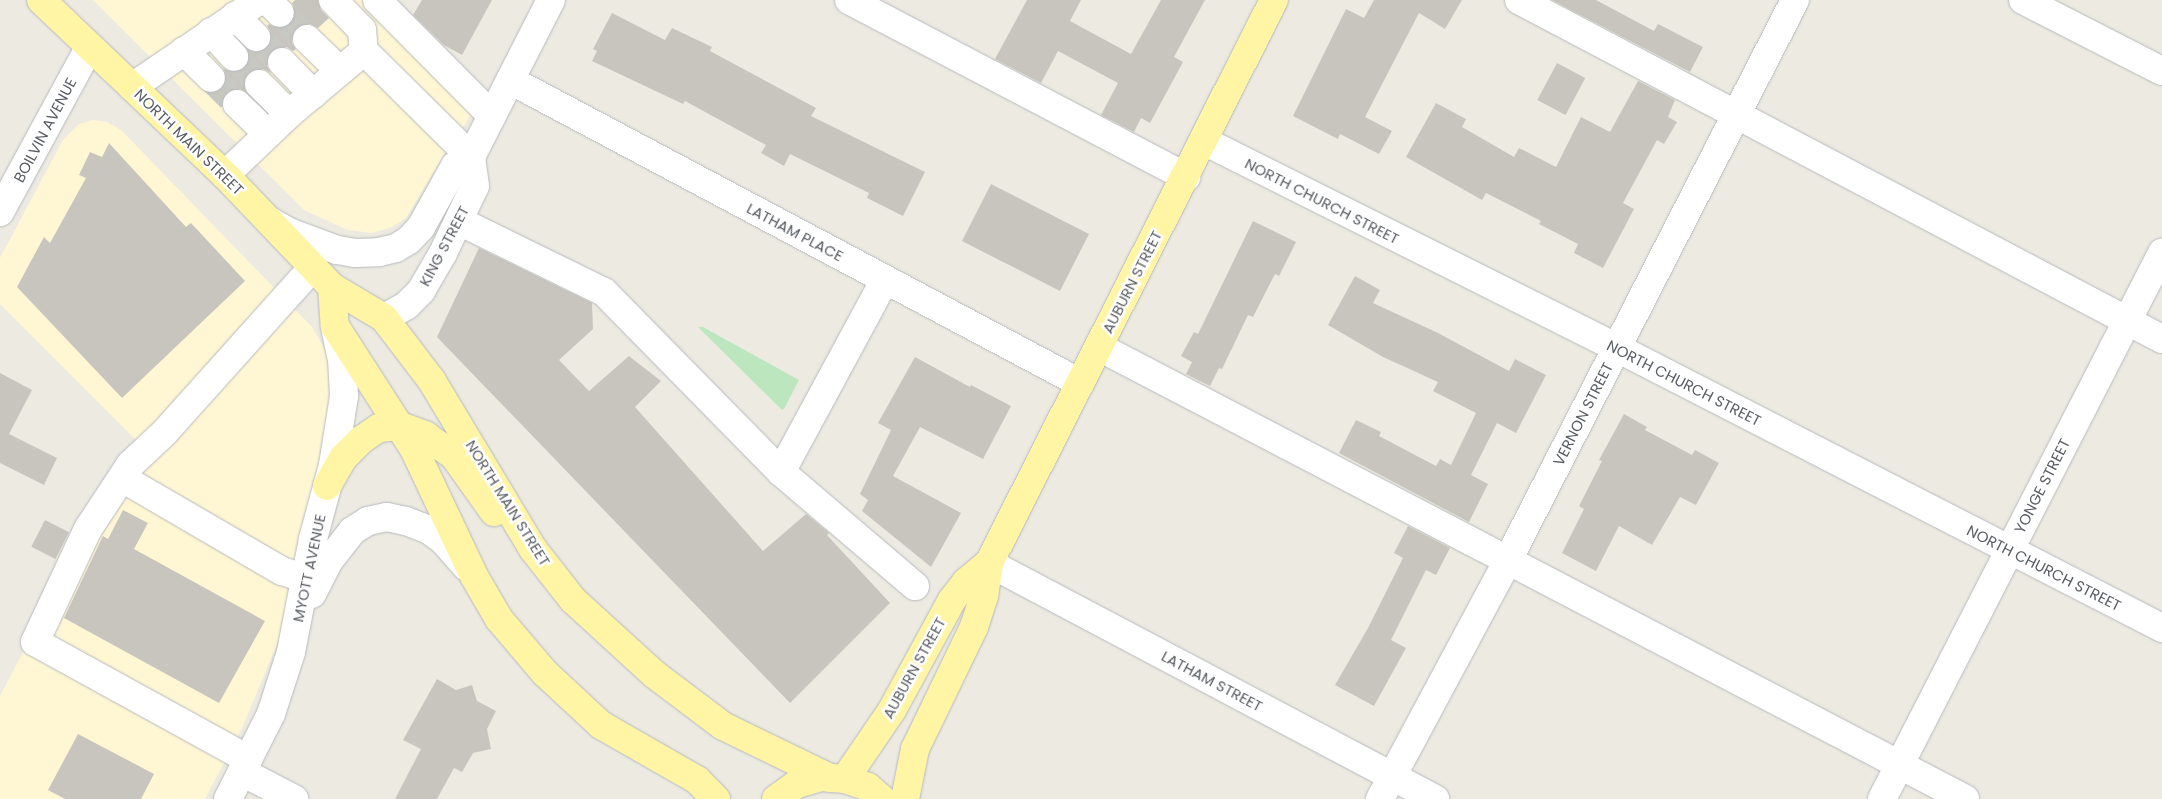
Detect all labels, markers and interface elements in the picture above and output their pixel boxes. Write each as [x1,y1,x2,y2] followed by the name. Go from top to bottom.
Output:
[10,75,80,185] street label: BOILVIN AVENUE
[131,85,247,199] street label: NORTH MAIN STREET
[1242,154,1402,248] street label: NORTH CHURCH STREET
[744,199,846,265] street label: LATHAM PLACE
[415,203,473,289] street label: KING STREET
[1098,228,1166,336] street label: AUBURN STREET
[1604,336,1764,430] street label: NORTH CHURCH STREET
[1549,359,1617,469] street label: VERNON STREET
[2010,436,2074,536] street label: YONGE STREET
[462,437,554,569] street label: NORTH MAIN STREET
[289,512,329,624] street label: MYOTT AVENUE
[1964,521,2124,615] street label: NORTH CHURCH STREET
[879,614,949,722] street label: AUBURN STREET
[1158,647,1266,715] street label: LATHAM STREET

